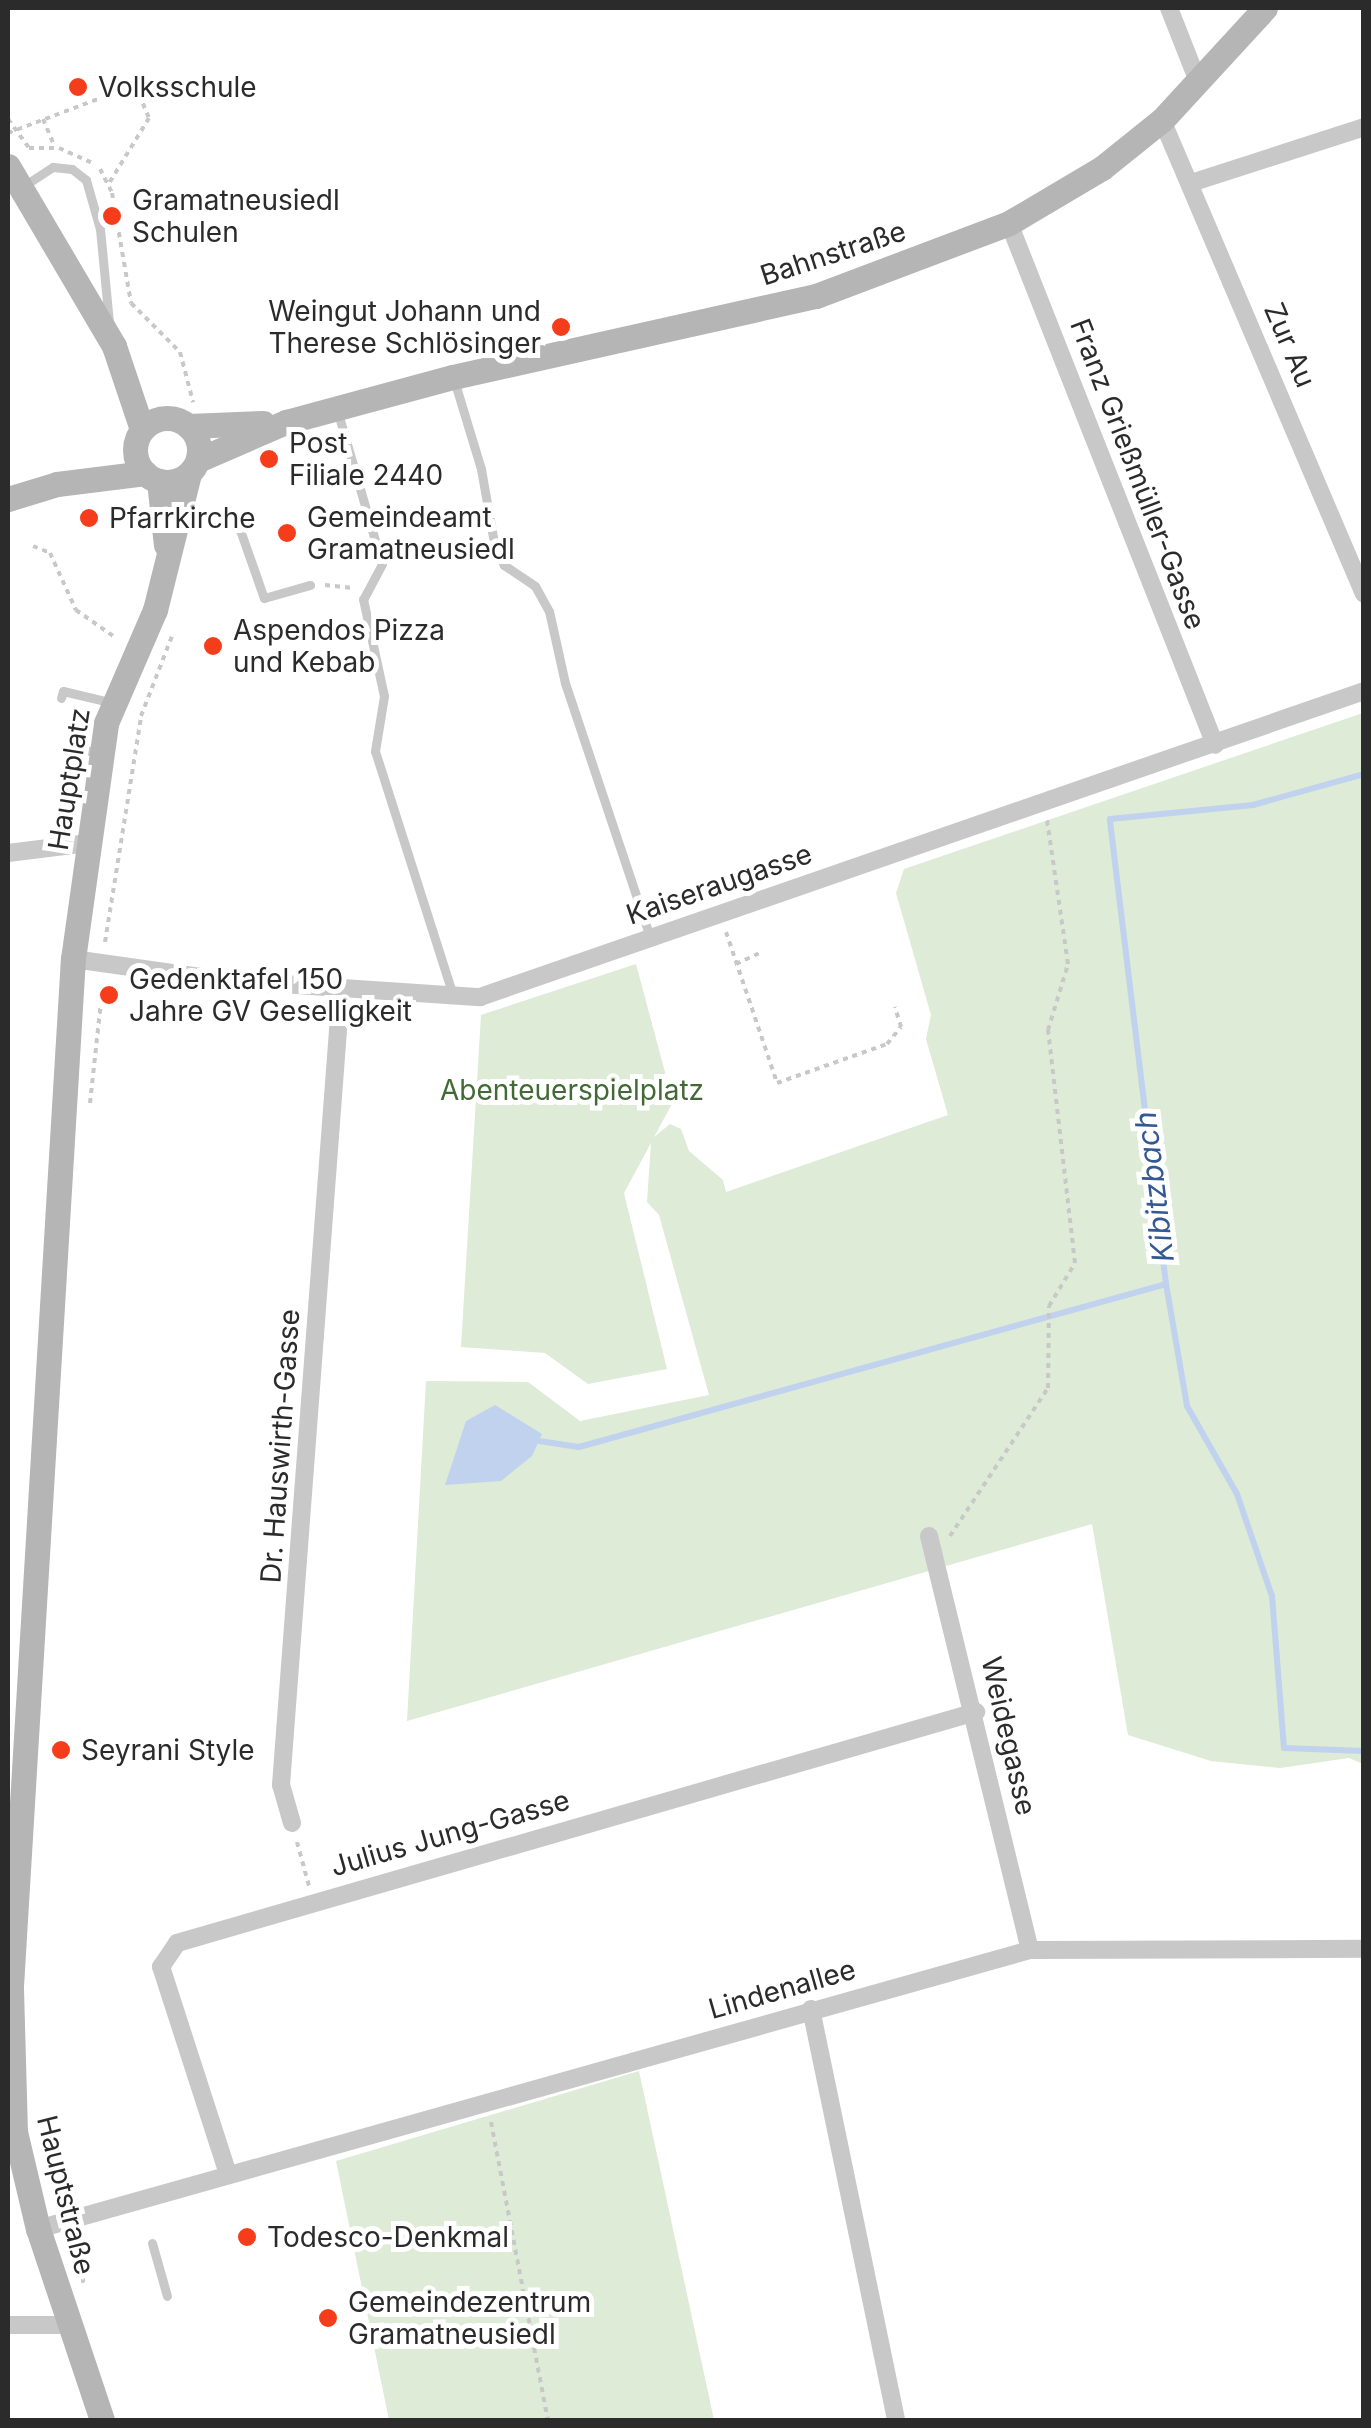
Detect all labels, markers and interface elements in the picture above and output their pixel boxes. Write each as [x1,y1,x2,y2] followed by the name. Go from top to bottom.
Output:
[98,70,257,104] place label: Volksschule
[67,76,89,98] marker: Volksschule
[132,183,340,249] place label: Gramatneusiedl Schulen
[101,205,123,227] marker: Gramatneusiedl Schulen
[756,214,910,292] street label: Bahnstraße
[268,294,541,360] place label: Weingut Johann und Therese Schlösinger
[1257,298,1323,392] street label: Zur Au
[1063,314,1213,634] street label: Franz Grießmüller-Gasse
[550,316,572,338] marker: Weingut Johann und Therese Schlösinger
[289,426,443,492] place label: Post Filiale 2440
[258,448,280,470] marker: Post Filiale 2440
[307,500,515,566] place label: Gemeindeamt Gramatneusiedl
[109,501,256,535] place label: Pfarrkirche
[78,507,100,529] marker: Pfarrkirche
[276,522,298,544] marker: Gemeindeamt Gramatneusiedl
[233,613,445,679] place label: Aspendos Pizza und Kebab
[202,635,224,657] marker: Aspendos Pizza und Kebab
[41,705,97,853] street label: Hauptplatz
[622,837,816,931] street label: Kaiseraugasse
[129,962,412,1028] place label: Gedenktafel 150 Jahre GV Geselligkeit
[98,984,120,1006] marker: Gedenktafel 150 Jahre GV Geselligkeit
[440,1073,704,1107] park label: Abenteuerspielplatz
[1127,1110,1181,1264] water label: Kibitzbach
[254,1308,306,1584] street label: Dr. Hauswirth-Gasse
[974,1654,1044,1818] street label: Weidegasse
[81,1733,255,1767] place label: Seyrani Style
[50,1739,72,1761] marker: Seyrani Style
[327,1783,573,1883] street label: Julius Jung-Gasse
[705,1952,859,2026] street label: Lindenallee
[30,2112,102,2278] street label: Hauptstraße
[267,2220,509,2254] place label: Todesco-Denkmal
[236,2226,258,2248] marker: Todesco-Denkmal
[348,2285,591,2351] place label: Gemeindezentrum Gramatneusiedl
[317,2307,339,2329] marker: Gemeindezentrum Gramatneusiedl

